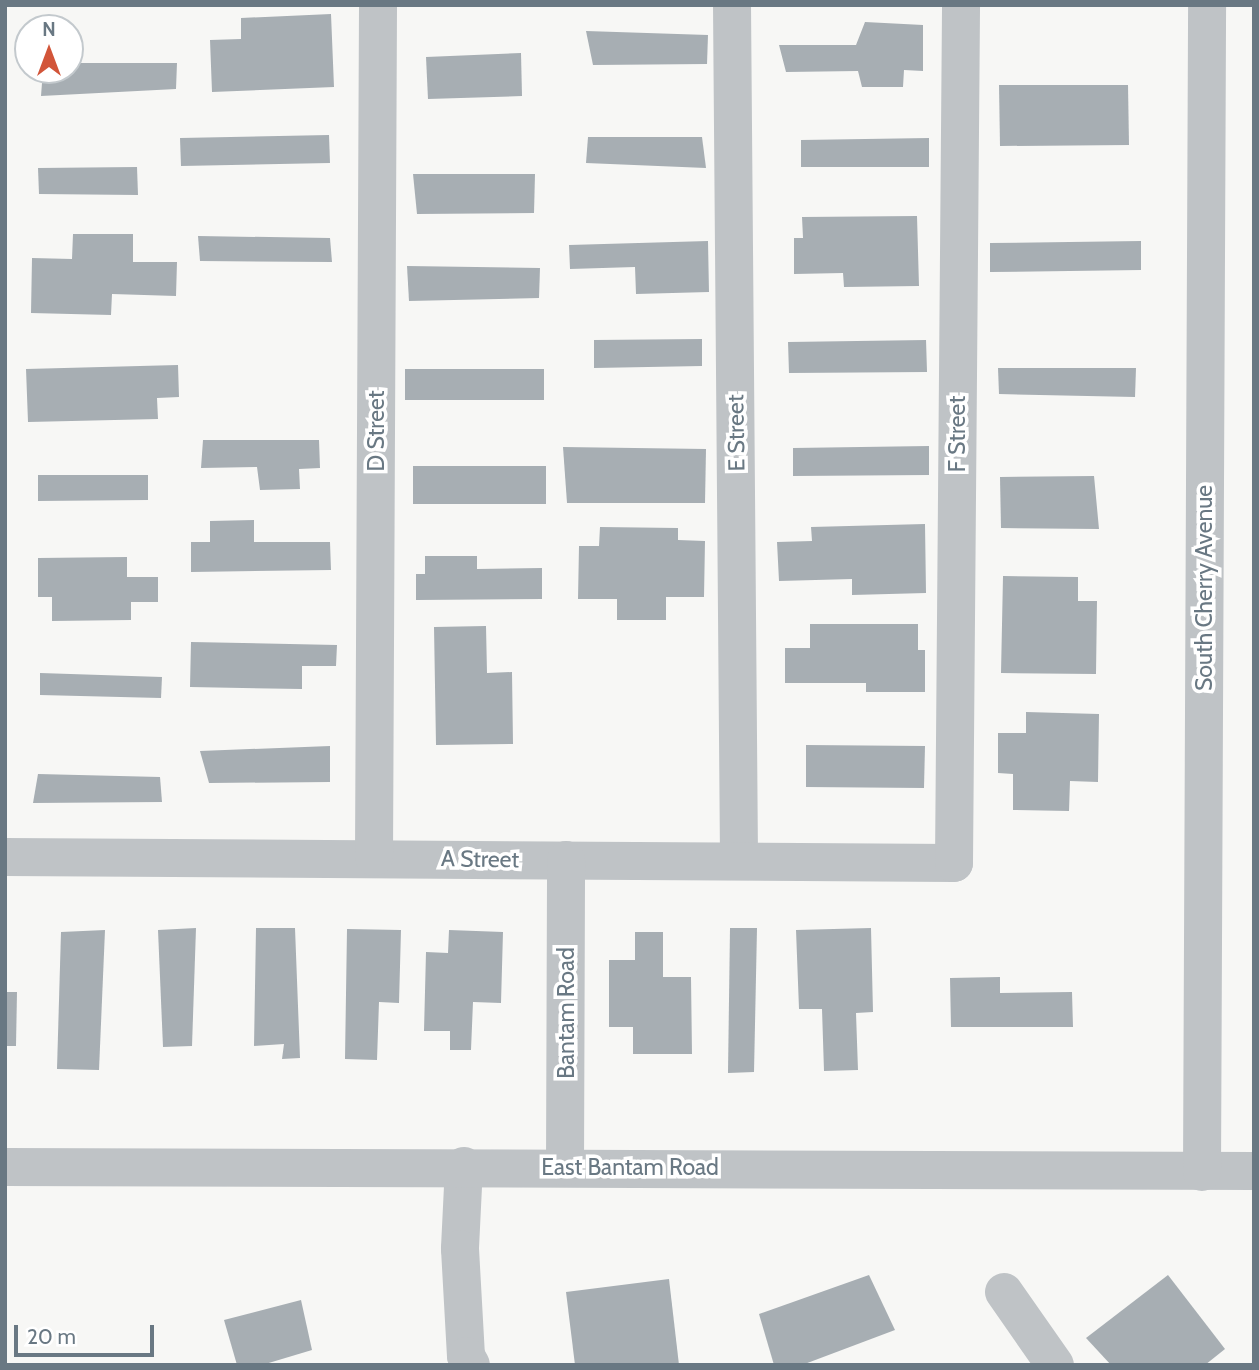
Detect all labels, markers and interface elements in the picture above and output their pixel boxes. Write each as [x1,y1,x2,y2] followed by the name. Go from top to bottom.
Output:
[14,14,84,84] north arrow
[42,18,56,41] text: N
[362,390,390,472] street label: D Street
[722,394,750,472] street label: E Street
[943,396,971,472] street label: F Street
[1190,485,1218,691] street label: South Cherry Avenue
[441,845,519,873] street label: A Street
[552,947,580,1079] street label: Bantam Road
[541,1153,719,1181] street label: East Bantam Road
[18,1310,158,1354] scale bar
[27,1324,76,1349] text: 20 m

